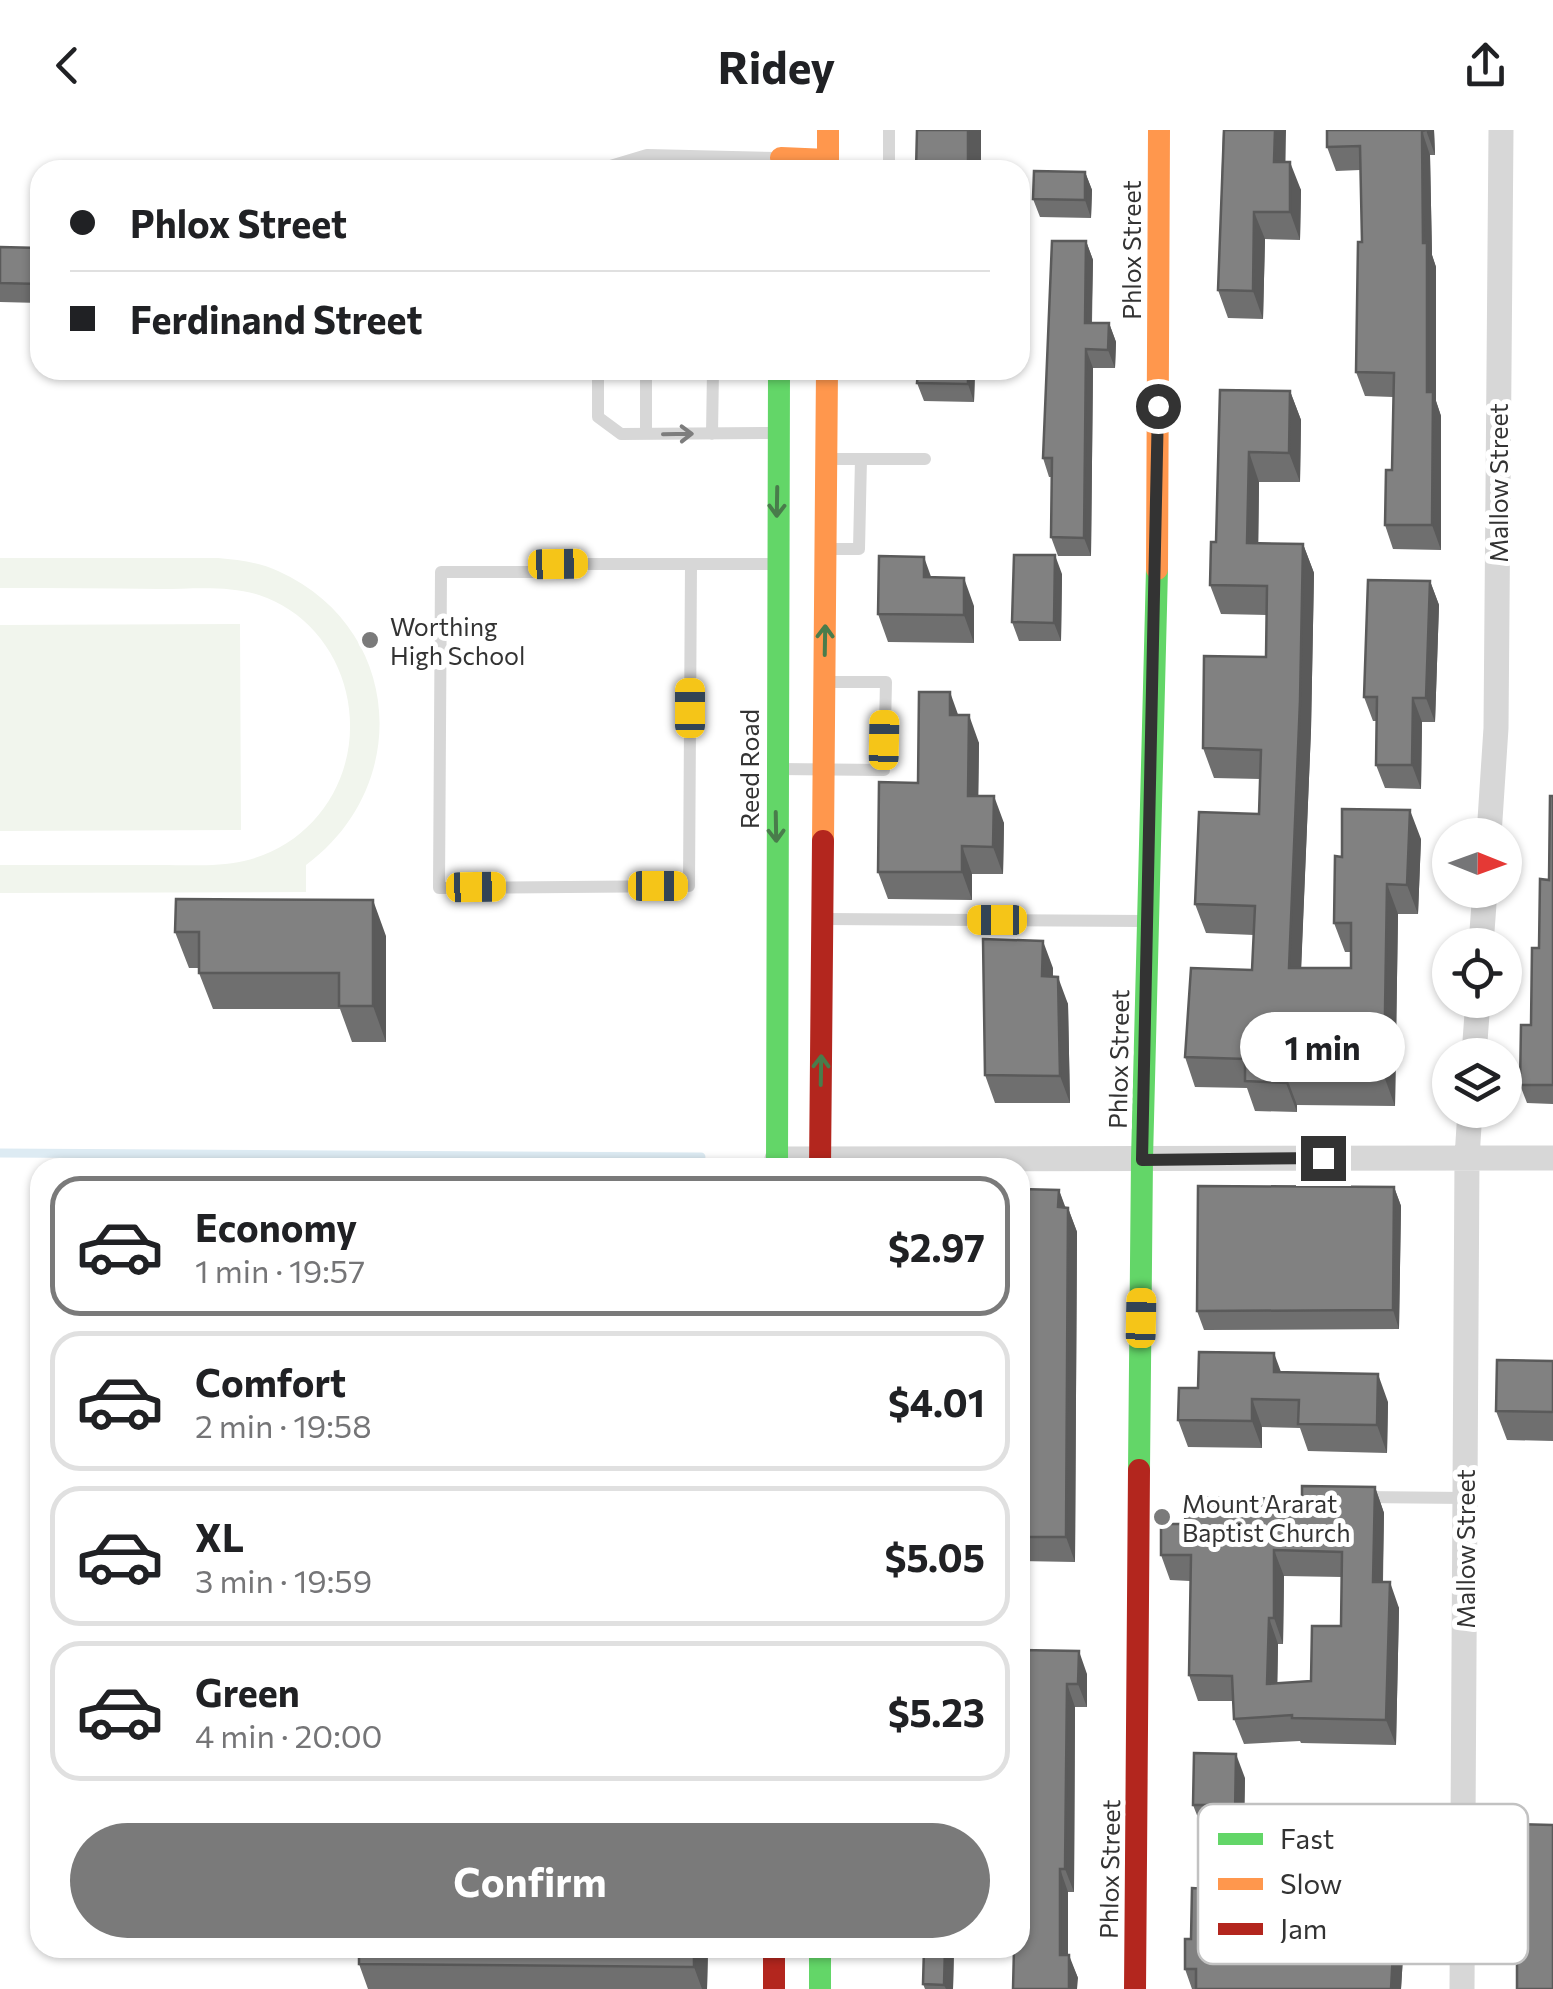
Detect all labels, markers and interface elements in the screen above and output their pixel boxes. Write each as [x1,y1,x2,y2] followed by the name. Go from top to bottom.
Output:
[40,38,95,93] icon: back
[718,38,835,93] text: Ridey
[1458,38,1513,93] icon: share
[1116,180,1146,320] street label: Phlox Street
[130,199,347,246] text: Phlox Street
[130,295,423,342] text: Ferdinand Street
[1136,384,1181,429] route start
[1483,403,1513,563] street label: Mallow Street
[662,424,694,444] one-way arrow
[768,486,787,518] one-way arrow
[528,548,588,580] car
[390,611,525,670] place label: Worthing High School
[816,625,834,658] one-way arrow
[359,629,381,651] marker: Worthing High School
[675,678,705,738] car
[734,709,764,829] street label: Reed Road
[868,710,900,770] car
[767,811,786,843] one-way arrow
[1432,818,1522,908] north arrow
[1432,818,1522,1128] map controls
[446,871,506,903] car
[628,871,688,901] car
[967,905,1027,935] car
[1432,928,1522,1018] button: locate
[1102,989,1134,1129] street label: Phlox Street
[1240,1013,1406,1083] callout: 1 min
[1285,1027,1360,1067] text: 1 min
[1432,1038,1522,1128] button: layers
[812,1055,831,1087] one-way arrow
[1301,1136,1346,1181] route end
[75,1201,165,1291] icon: car
[195,1203,357,1250] text: Economy
[888,1223,985,1270] text: $2.97
[195,1250,365,1290] text: 1 min · 19:57
[1125,1288,1157,1348] car
[75,1356,165,1446] icon: car
[195,1358,346,1405] text: Comfort
[888,1378,985,1425] text: $4.01
[195,1405,372,1445] text: 2 min · 19:58
[1450,1469,1480,1629] street label: Mallow Street
[1182,1488,1351,1547] place label: Mount Ararat Baptist Church
[1151,1506,1173,1528] marker: Mount Ararat Baptist Church
[75,1511,165,1601] icon: car
[195,1513,244,1560] text: XL
[885,1533,985,1580] text: $5.05
[195,1560,372,1600] text: 3 min · 19:59
[75,1666,165,1756] icon: car
[195,1668,300,1715] text: Green
[888,1688,985,1735] text: $5.23
[195,1715,382,1755] text: 4 min · 20:00
[1093,1799,1125,1939] street label: Phlox Street
[1198,1804,1528,1964] legend
[1280,1821,1334,1855] text: Fast
[70,1823,990,1938] button: Confirm
[1280,1866,1342,1900] text: Slow
[1280,1911,1327,1945] text: Jam

